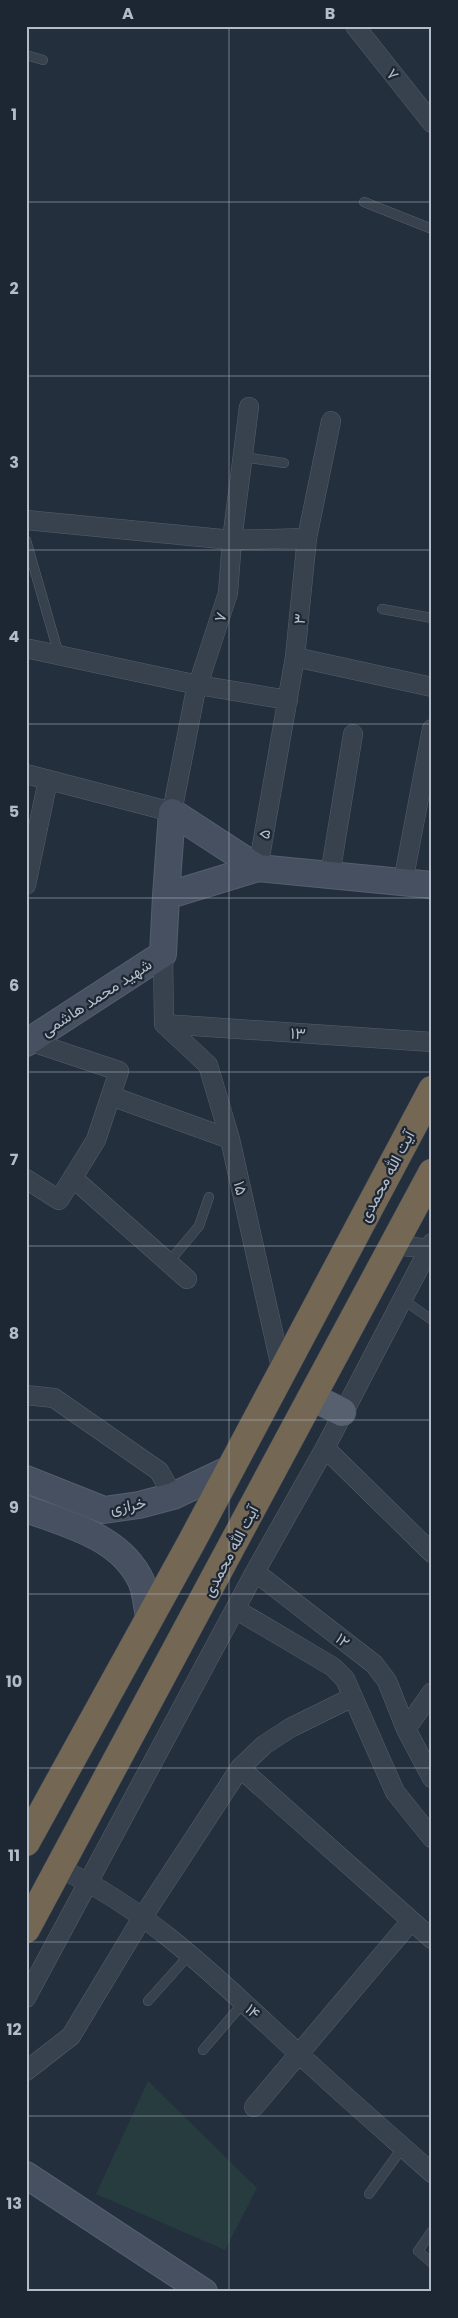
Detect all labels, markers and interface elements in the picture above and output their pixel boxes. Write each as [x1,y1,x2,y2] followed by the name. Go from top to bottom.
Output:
[122,2,134,25] text: A
[325,2,335,25] text: B
[381,63,405,85] street label: ۷
[11,103,17,126] text: 1
[9,277,19,300] text: 2
[9,451,19,474] text: 3
[208,609,233,625] street label: ۷
[288,613,311,625] street label: ۳
[9,625,20,648] text: 4
[9,800,19,823] text: 5
[252,827,277,841] street label: ۵
[36,953,156,1042] street label: شهید محمد هاشمی
[9,974,19,997] text: 6
[290,1021,306,1045] street label: ۱۳
[353,1125,421,1226] street label: آیت الله محمدی
[10,1148,19,1171] text: 7
[228,1179,253,1198] street label: ۱۵
[9,1322,19,1345] text: 8
[108,1491,148,1520] street label: خرازی
[9,1496,19,1519] text: 9
[197,1500,265,1601] street label: آیت الله محمدی
[330,1627,355,1653] street label: ۱۲
[6,1670,22,1693] text: 10
[8,1844,20,1867] text: 11
[240,1998,266,2024] street label: ۱۴
[6,2018,22,2041] text: 12
[6,2192,22,2215] text: 13

